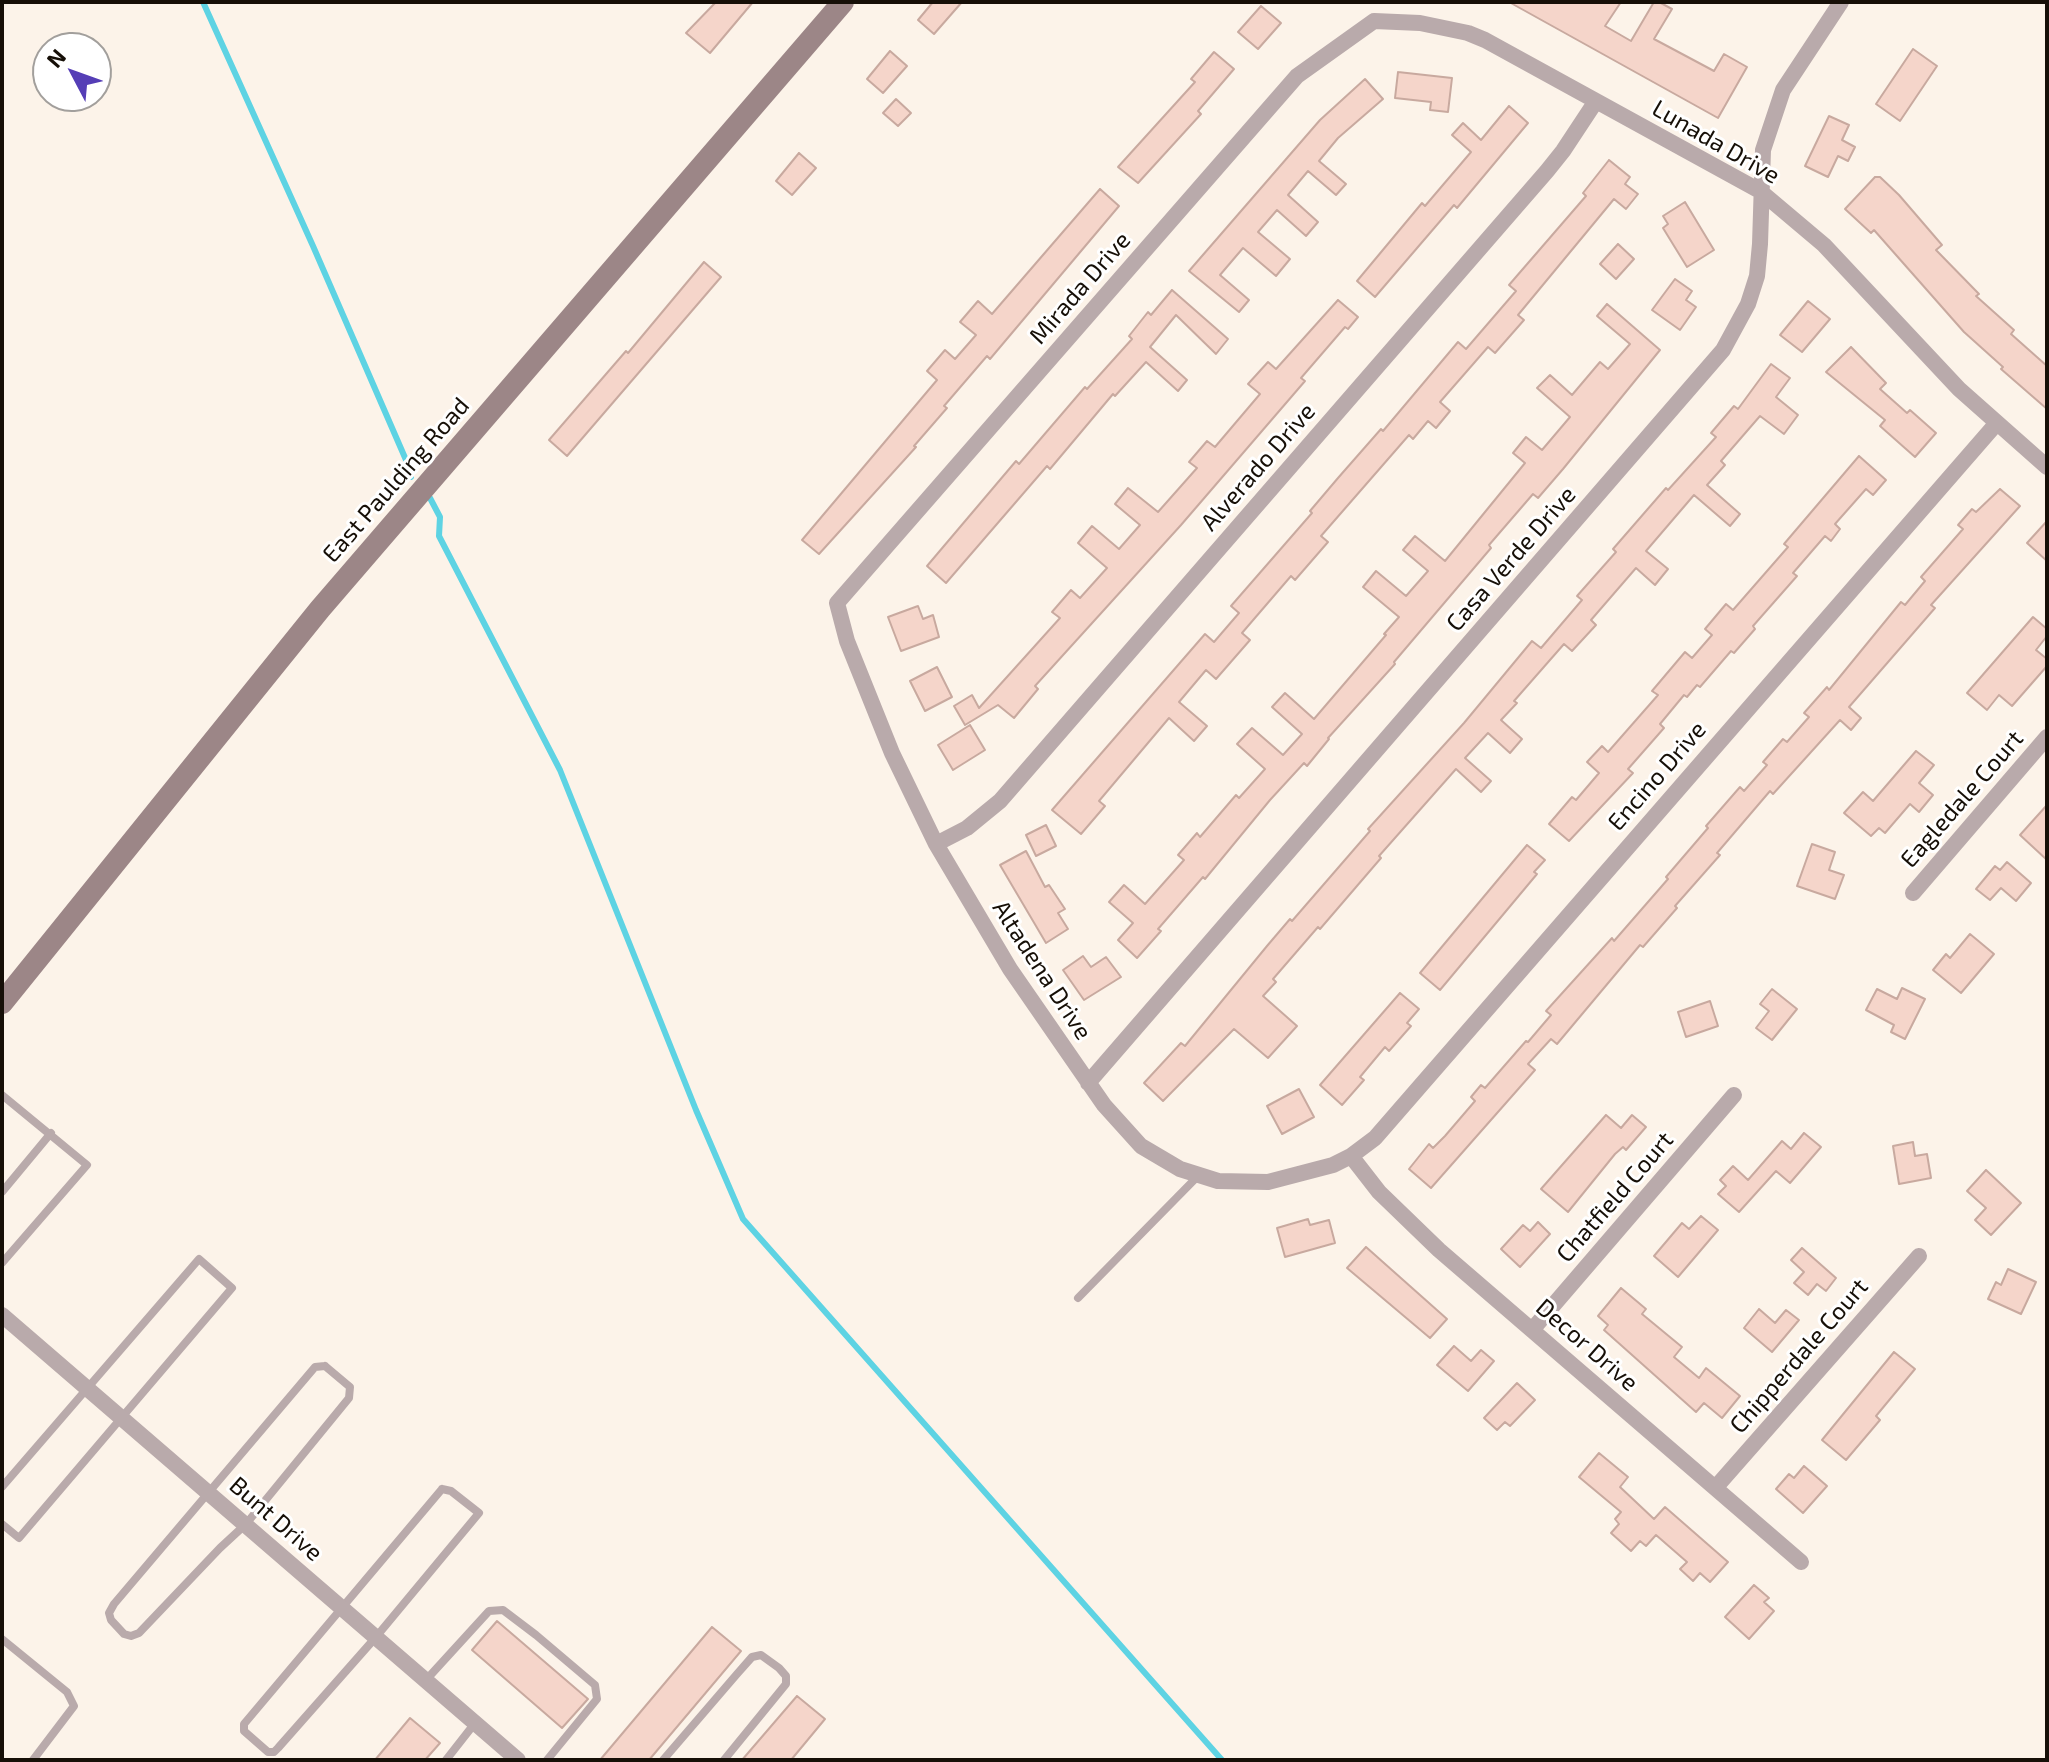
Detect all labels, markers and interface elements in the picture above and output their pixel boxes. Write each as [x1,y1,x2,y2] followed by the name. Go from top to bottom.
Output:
[32,32,112,112] north arrow
[40,43,70,72] text: N
[1647,94,1785,190] street label: Lunada Drive
[1024,226,1136,350] street label: Mirada Drive
[317,392,475,568] street label: East Paulding Road
[1195,397,1321,537] street label: Alverado Drive
[1440,481,1582,637] street label: Casa Verde Drive
[1602,716,1712,836] street label: Encino Drive
[1895,725,2029,873] street label: Eagledale Court
[986,895,1098,1045] street label: Altadena Drive
[1551,1126,1679,1268] street label: Chatfield Court
[1724,1273,1874,1439] street label: Chipperdale Court
[1530,1293,1644,1397] street label: Decor Drive
[224,1471,328,1567] street label: Bunt Drive

